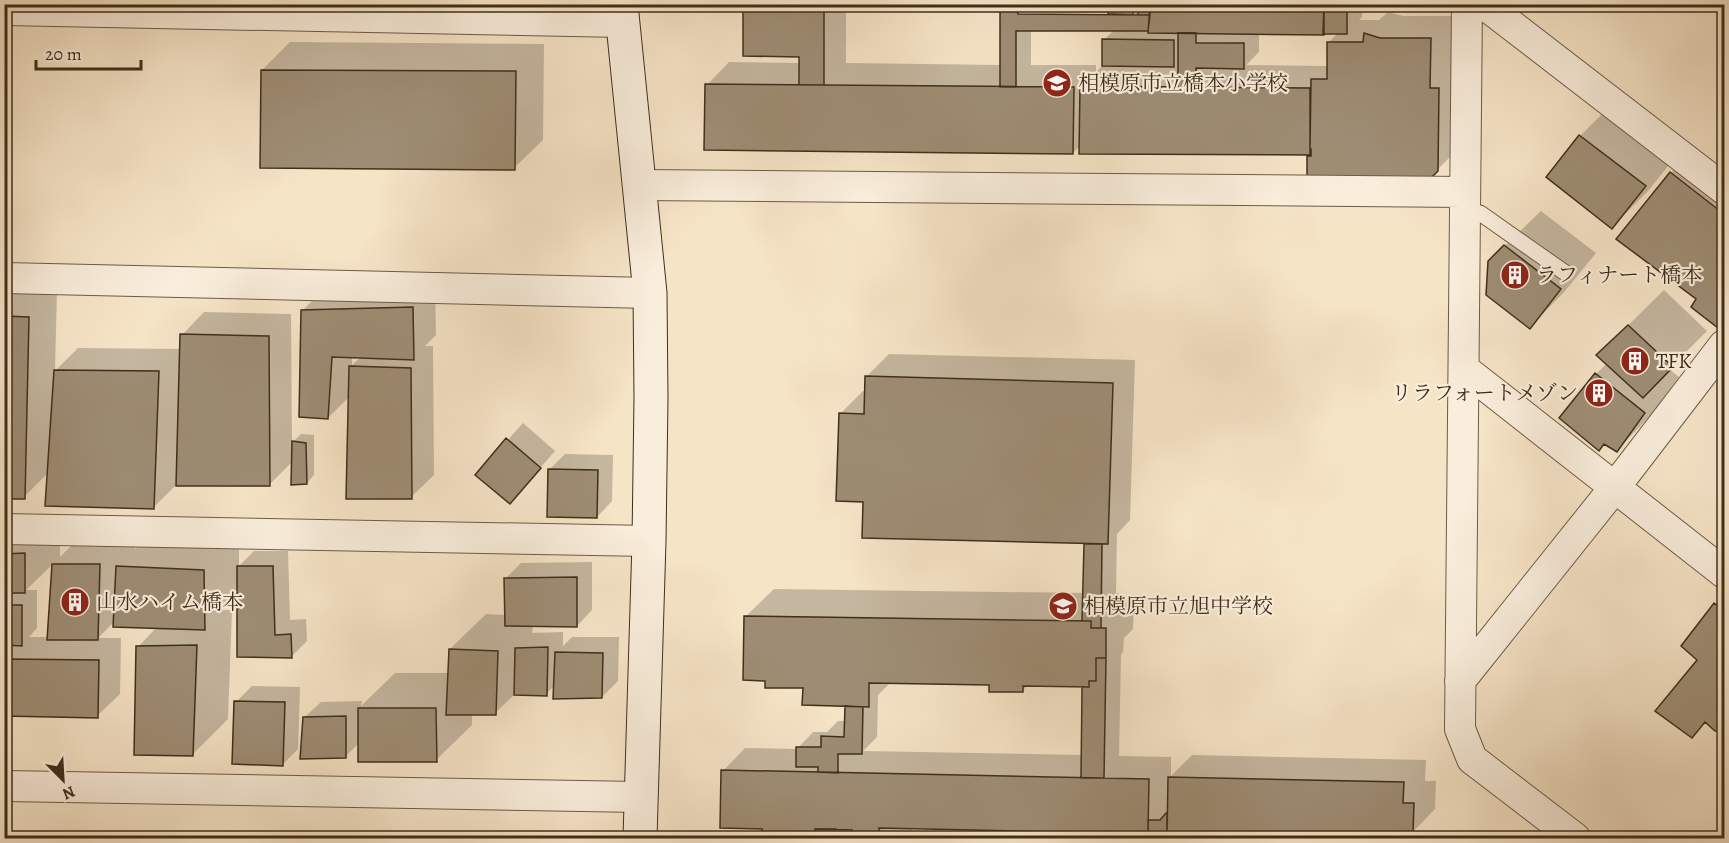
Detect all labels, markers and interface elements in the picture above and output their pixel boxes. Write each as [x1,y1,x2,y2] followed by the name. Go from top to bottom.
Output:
[36,33,141,71] scale bar
[45,42,82,66] text: 20 m
[1041,67,1073,99] school or university icon: 相模原市立橋本小学校
[1078,69,1288,97] place label: 相模原市立橋本小学校
[1499,259,1531,291] building icon: ラフィナート橋本
[1536,261,1702,289] place label: ラフィナート橋本
[1619,345,1651,377] building icon: TFK
[1656,347,1691,375] place label: TFK
[1583,377,1615,409] building icon: リラフォートメゾン
[1391,379,1578,407] place label: リラフォートメゾン
[59,586,91,618] building icon: 山水ハイム橋本
[96,588,243,616] place label: 山水ハイム橋本
[1047,590,1079,622] school or university icon: 相模原市立旭中学校
[1084,592,1273,620] place label: 相模原市立旭中学校
[33,750,93,810] north arrow
[59,780,78,805] text: N

